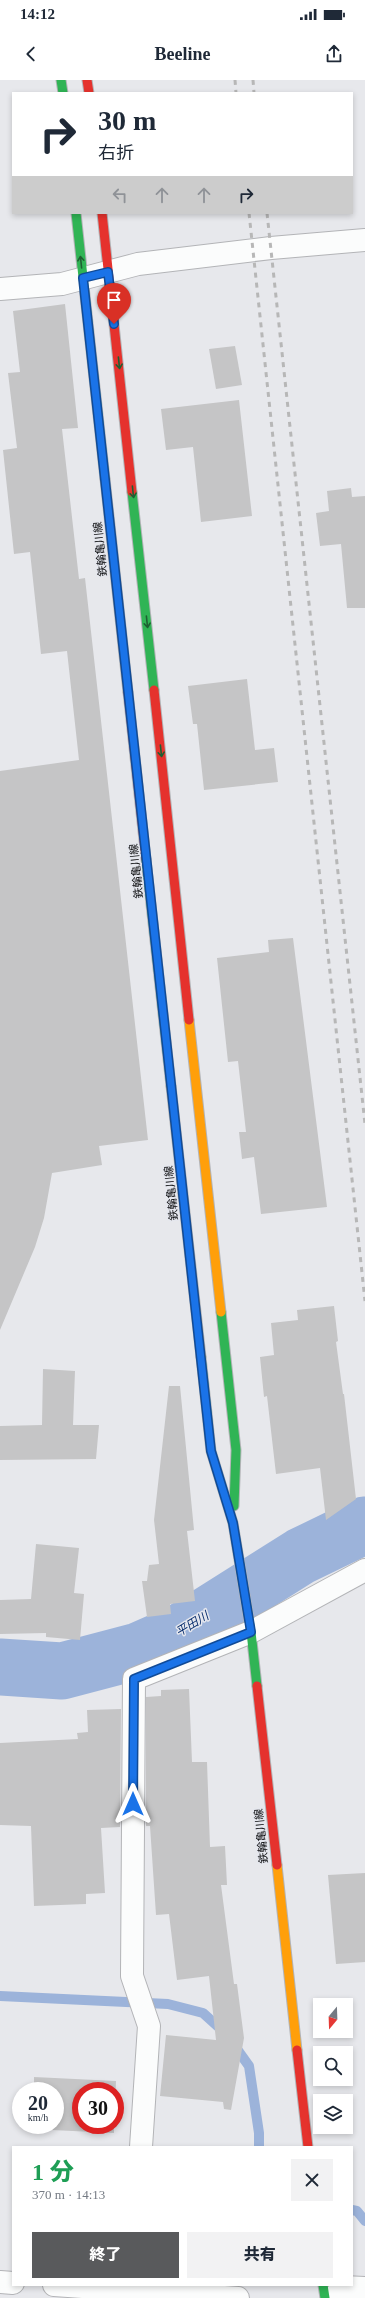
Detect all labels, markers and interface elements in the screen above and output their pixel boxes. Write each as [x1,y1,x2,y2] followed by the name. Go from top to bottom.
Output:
[20,6,55,22] text: 14:12
[20,43,42,65] icon: back
[323,43,345,65] icon: share
[155,44,211,64] text: Beeline
[98,105,156,136] text: 30 m
[32,108,84,160] icon: right
[98,143,134,163] text: 右折
[109,184,131,206] icon: left
[151,184,173,206] icon: ahead
[193,184,215,206] icon: ahead
[235,184,257,206] icon: right
[78,256,85,269] one-way arrow
[97,283,131,324] pin
[103,289,125,311] icon: arrive
[115,356,122,369] one-way arrow
[129,485,136,498] one-way arrow
[91,521,109,577] street label: 鉄輪亀川線
[143,615,150,628] one-way arrow
[157,744,164,757] one-way arrow
[127,843,145,899] street label: 鉄輪亀川線
[162,1165,180,1221] street label: 鉄輪亀川線
[173,1608,213,1639] water label: 平田川
[112,1783,154,1825] position arrow
[252,1808,270,1864] street label: 鉄輪亀川線
[313,1998,353,2038] north arrow
[313,1998,353,2134] map controls
[313,2046,353,2086] button: search
[72,2082,124,2134] speed limit sign: 30
[28,2092,48,2114] text: 20
[313,2094,353,2134] button: layers
[28,2112,48,2123] text: km/h
[32,2159,74,2185] text: 1 分
[291,2159,333,2201] button: close
[32,2187,105,2202] text: 370 m · 14:13
[32,2232,179,2278] button: 終了
[187,2232,333,2278] button: 共有

